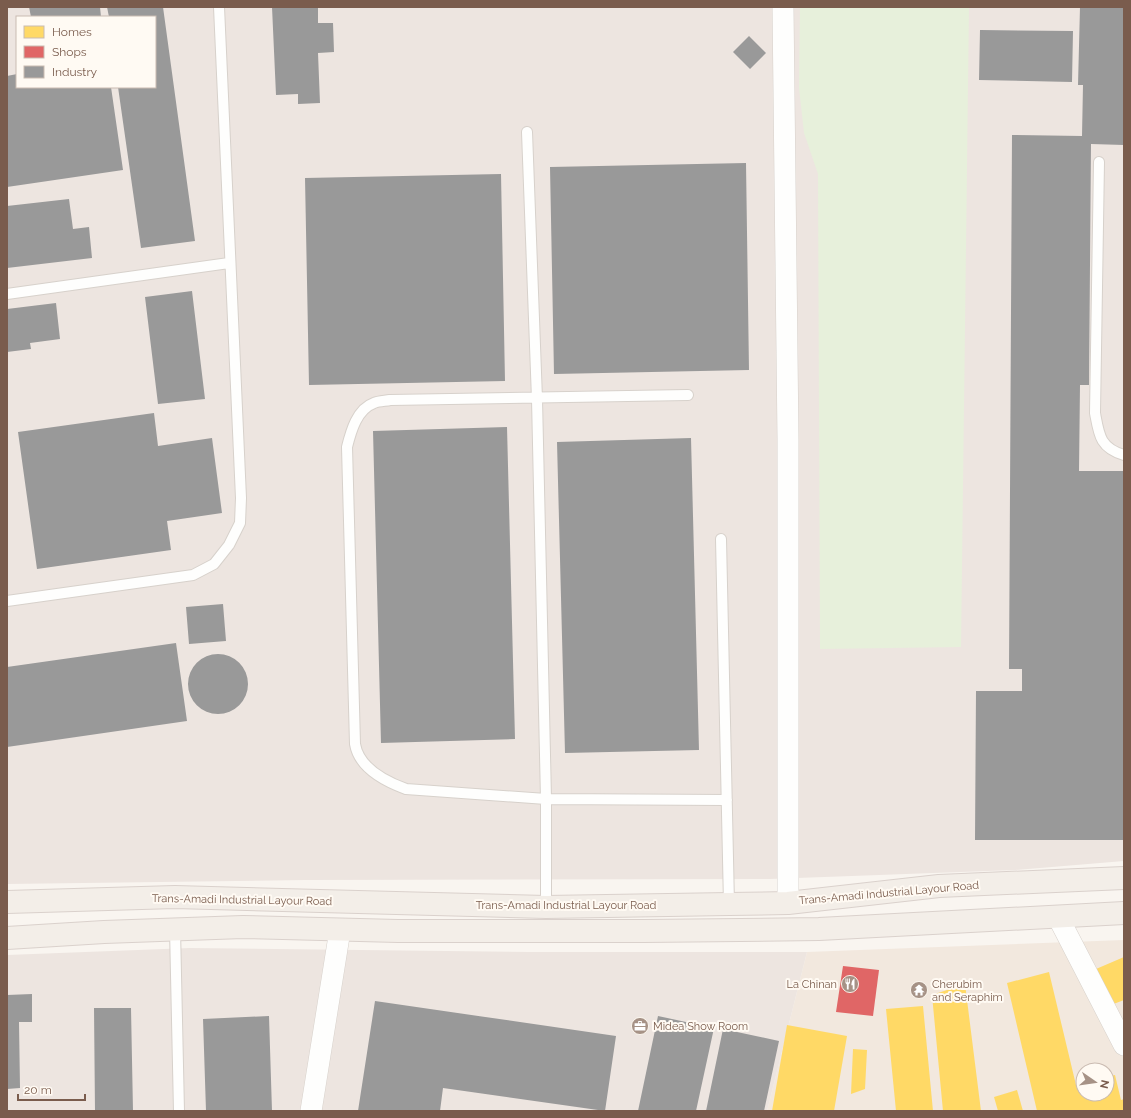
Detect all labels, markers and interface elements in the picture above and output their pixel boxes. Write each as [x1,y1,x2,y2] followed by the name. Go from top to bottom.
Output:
[16,16,156,88] legend
[52,25,92,39] text: Homes
[52,45,87,59] text: Shops
[52,65,98,79] text: Industry
[798,879,980,907] street label: Trans-Amadi Industrial Layour Road
[152,892,333,908] street label: Trans-Amadi Industrial Layour Road
[476,899,656,912] street label: Trans-Amadi Industrial Layour Road
[840,974,860,994] restaurant icon: La Chinan
[787,978,837,991] place label: La Chinan
[932,978,1003,1004] place label: Cherubim and Seraphim
[909,980,929,1000] temple icon: Cherubim and Seraphim
[630,1016,650,1036] office icon: Midea Show Room
[653,1020,748,1033] place label: Midea Show Room
[1075,1062,1115,1102] north arrow
[18,1076,85,1102] scale bar
[1097,1079,1112,1090] text: N
[24,1083,52,1097] text: 20 m

